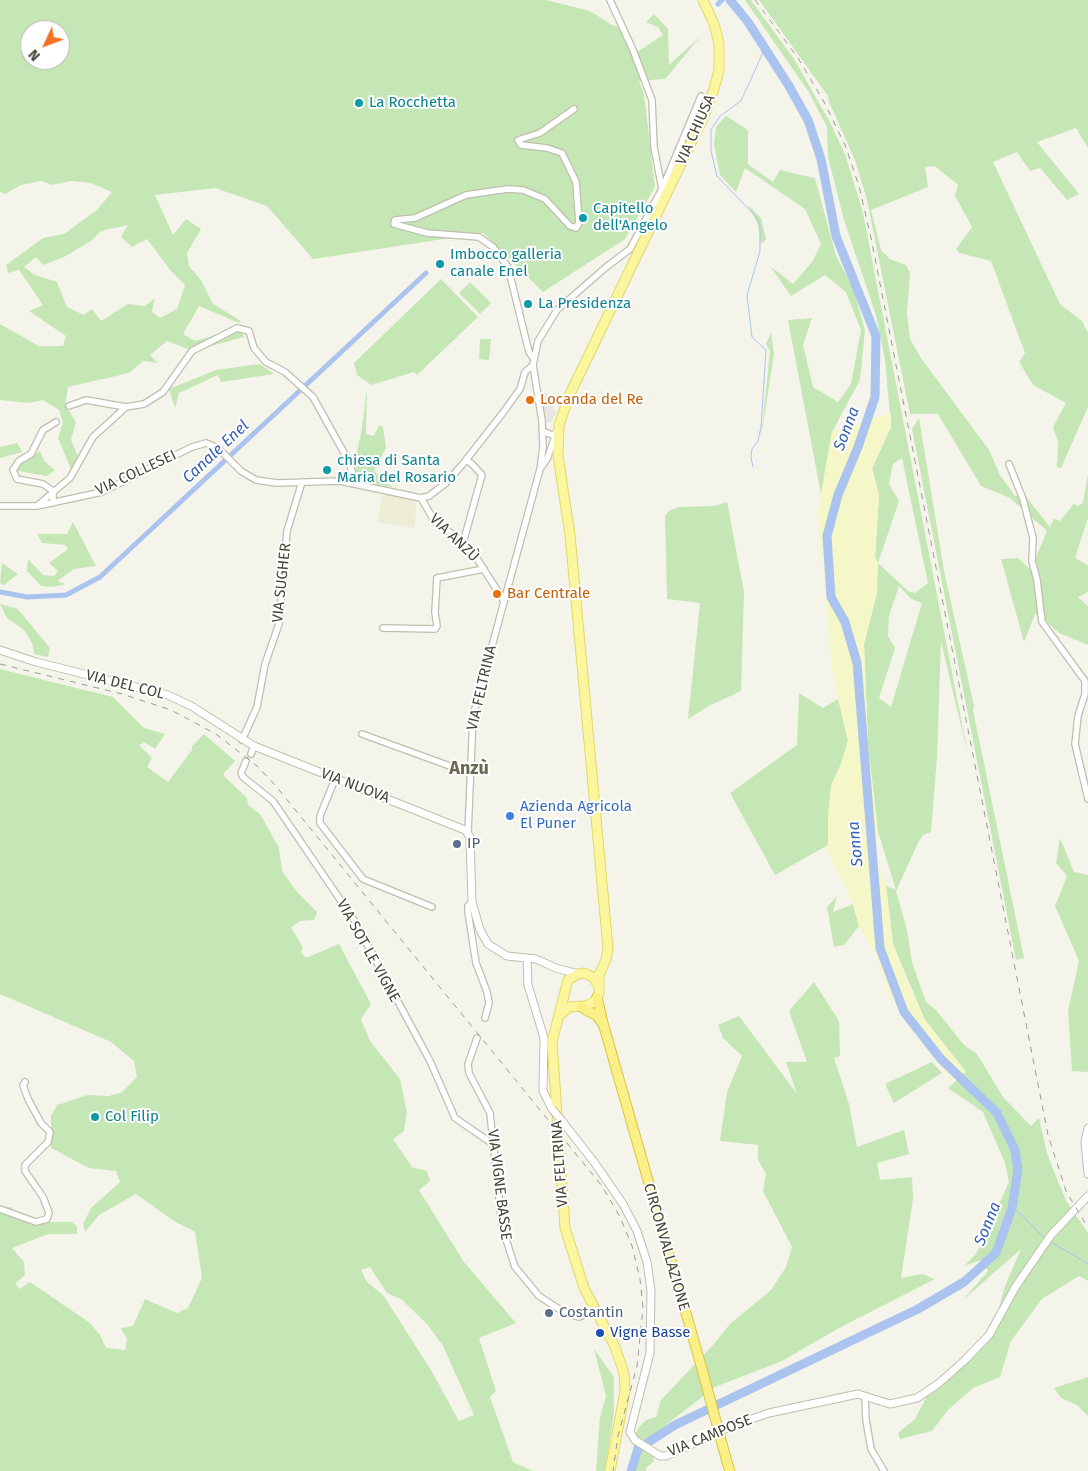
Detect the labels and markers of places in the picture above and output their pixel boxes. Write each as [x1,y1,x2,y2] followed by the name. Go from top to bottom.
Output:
[369,94,456,112] place label: La Rocchetta
[353,97,365,109] marker: La Rocchetta
[593,200,668,235] place label: Capitello dell'Angelo
[577,212,589,224] marker: Capitello dell'Angelo
[450,246,562,281] place label: Imbocco galleria canale Enel
[434,258,446,270] marker: Imbocco galleria canale Enel
[538,295,631,313] place label: La Presidenza
[522,298,534,310] marker: La Presidenza
[540,391,643,409] place label: Locanda del Re
[524,394,536,406] marker: Locanda del Re
[337,452,456,487] place label: chiesa di Santa Maria del Rosario
[321,464,333,476] marker: chiesa di Santa Maria del Rosario
[507,585,590,603] place label: Bar Centrale
[491,588,503,600] marker: Bar Centrale
[520,798,632,833] place label: Azienda Agricola El Puner
[504,810,516,822] marker: Azienda Agricola El Puner
[467,835,480,853] place label: IP
[451,838,463,850] marker: IP
[105,1108,159,1126] place label: Col Filip
[89,1111,101,1123] marker: Col Filip
[559,1304,624,1322] place label: Costantin
[543,1307,555,1319] marker: Costantin
[610,1324,690,1342] place label: Vigne Basse
[594,1327,606,1339] marker: Vigne Basse

